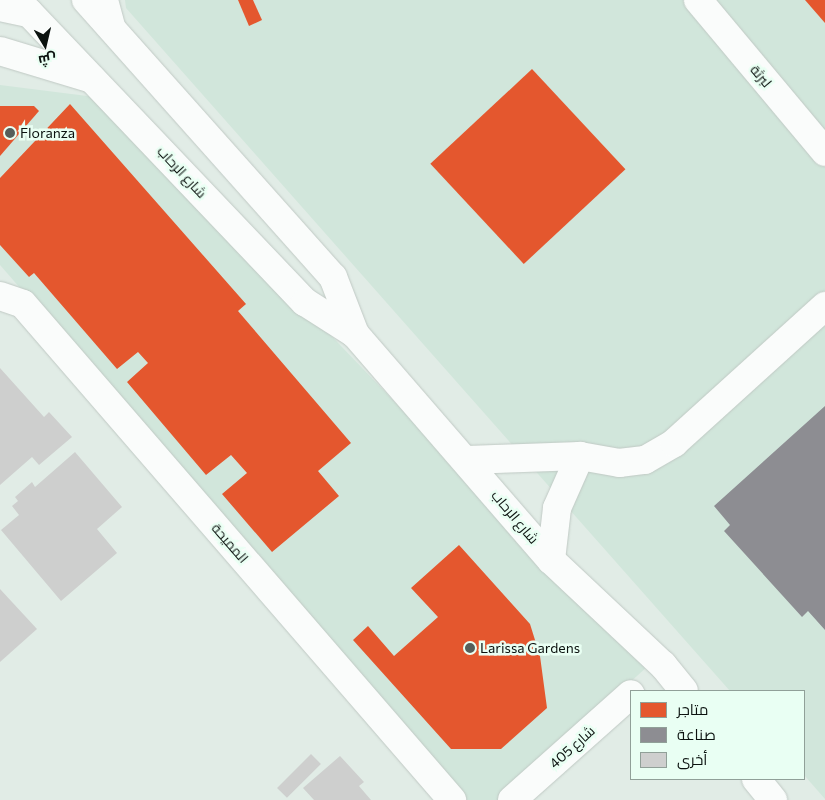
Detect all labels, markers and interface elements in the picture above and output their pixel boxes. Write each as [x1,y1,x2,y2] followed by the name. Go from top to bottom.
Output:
[20,20,70,70] north arrow
[37,51,58,70] text: ش
[747,61,775,91] street label: لبرثة
[20,125,75,141] place label: Floranza
[4,127,16,139] marker: Floranza
[154,143,210,201] street label: شارع الرحاب
[488,487,542,547] street label: شارع الرحاب
[208,520,252,566] street label: المميحة
[480,640,580,656] place label: Larissa Gardens
[464,642,476,654] marker: Larissa Gardens
[630,690,805,780] legend
[677,700,708,718] text: متاجر
[546,722,598,772] street label: شارع 405
[677,725,716,743] text: صناعة
[677,750,707,768] text: أخرى

